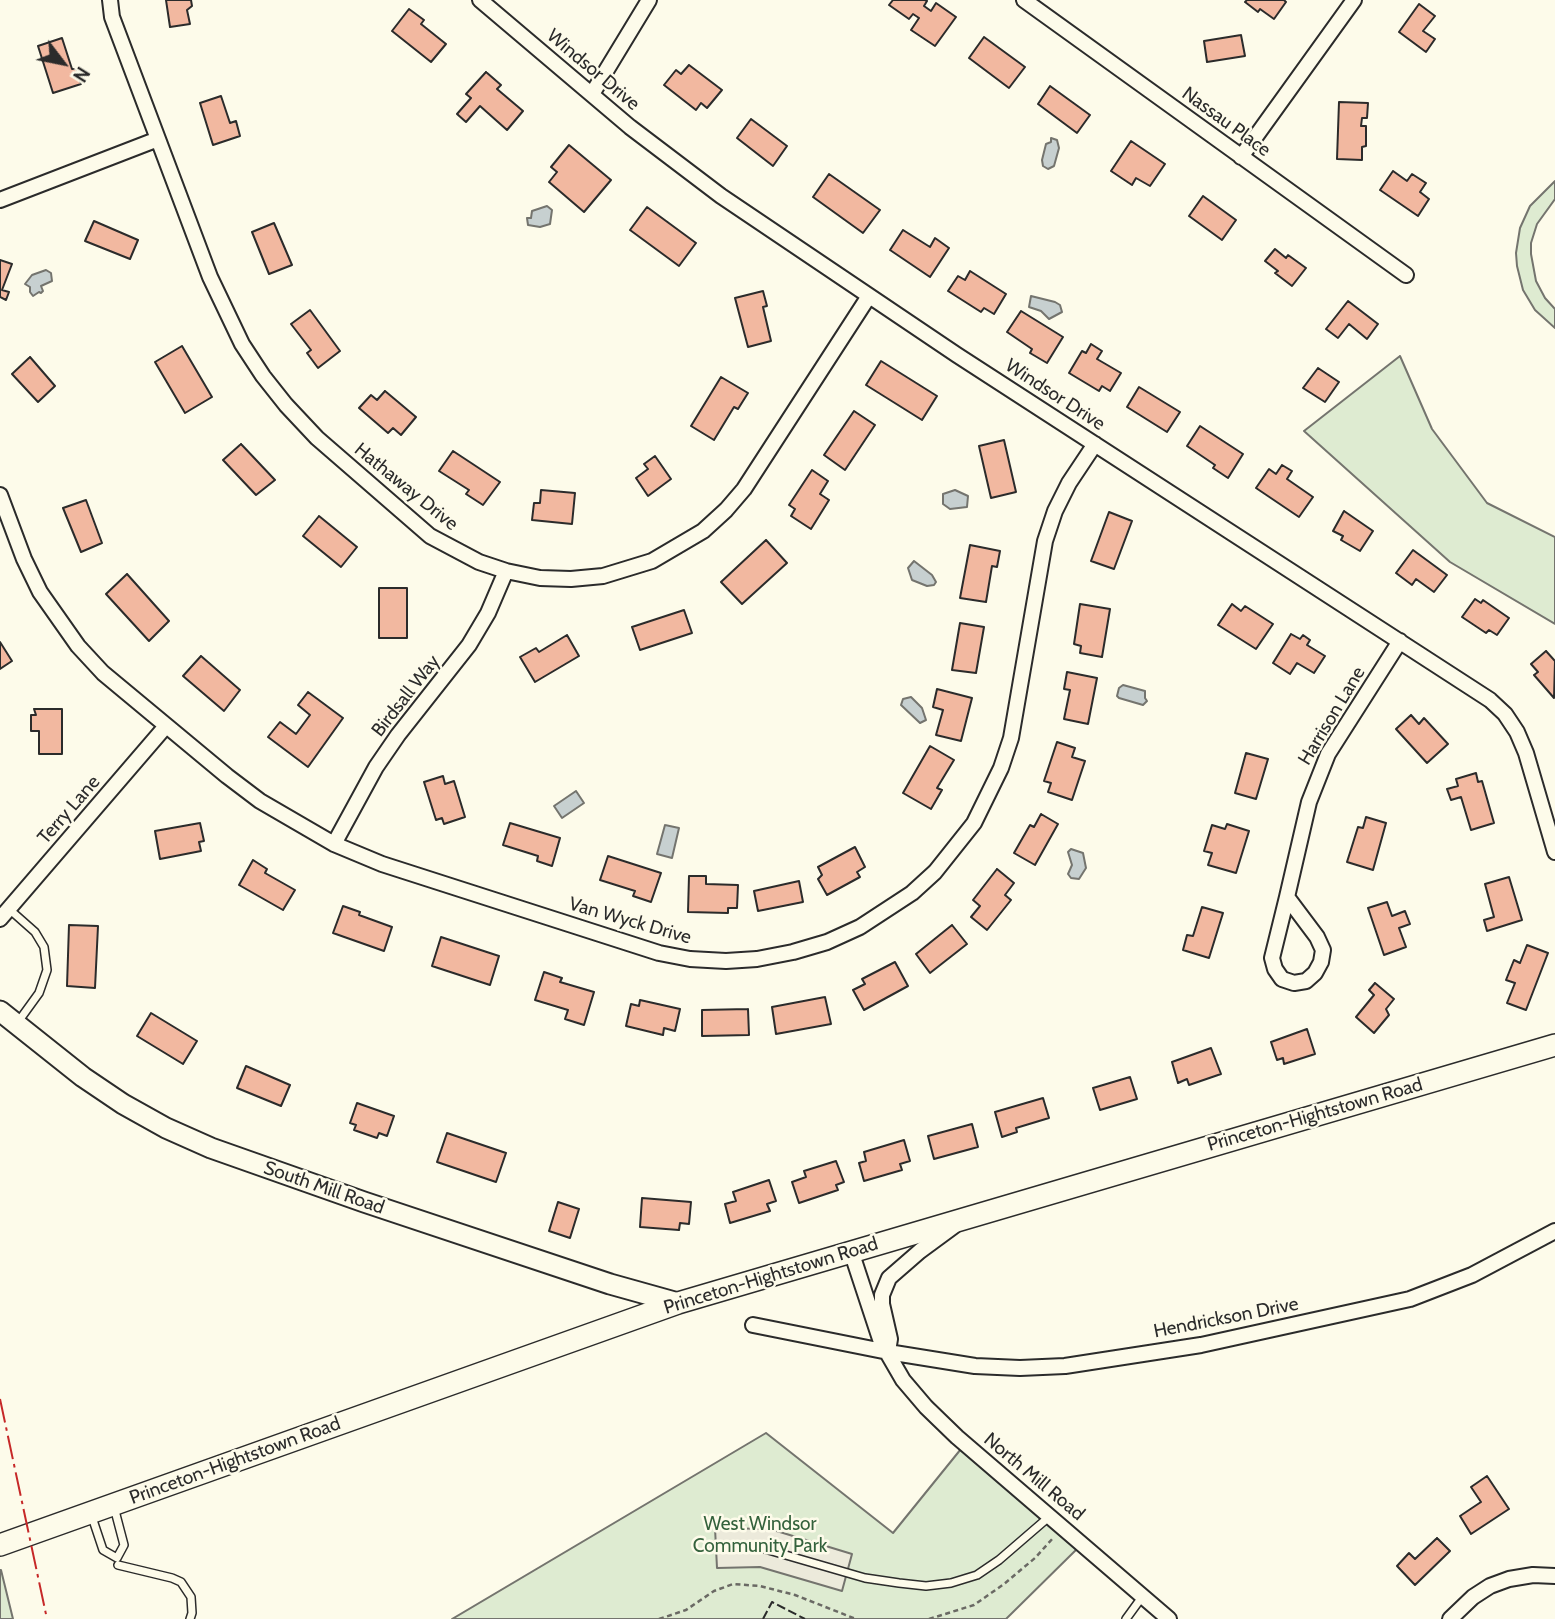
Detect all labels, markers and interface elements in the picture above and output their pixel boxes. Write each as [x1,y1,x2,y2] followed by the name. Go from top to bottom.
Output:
[542,25,644,115] street label: Windsor Drive
[28,28,98,98] north arrow
[68,63,95,86] text: N
[1177,82,1275,162] street label: Nassau Place
[1001,354,1109,436] street label: Windsor Drive
[350,438,462,536] street label: Hathaway Drive
[367,651,445,741] street label: Birdsall Way
[1294,663,1370,769] street label: Harrison Lane
[33,771,105,849] street label: Terry Lane
[566,893,694,949] street label: Van Wyck Drive
[1205,1073,1425,1157] street label: Princeton-Hightstown Road
[261,1157,387,1219] street label: South Mill Road
[661,1233,881,1319] street label: Princeton-Hightstown Road
[1152,1293,1300,1343] street label: Hendrickson Drive
[126,1412,344,1510] street label: Princeton-Hightstown Road
[979,1428,1089,1526] street label: North Mill Road
[693,1513,827,1557] park label: West Windsor Community Park

